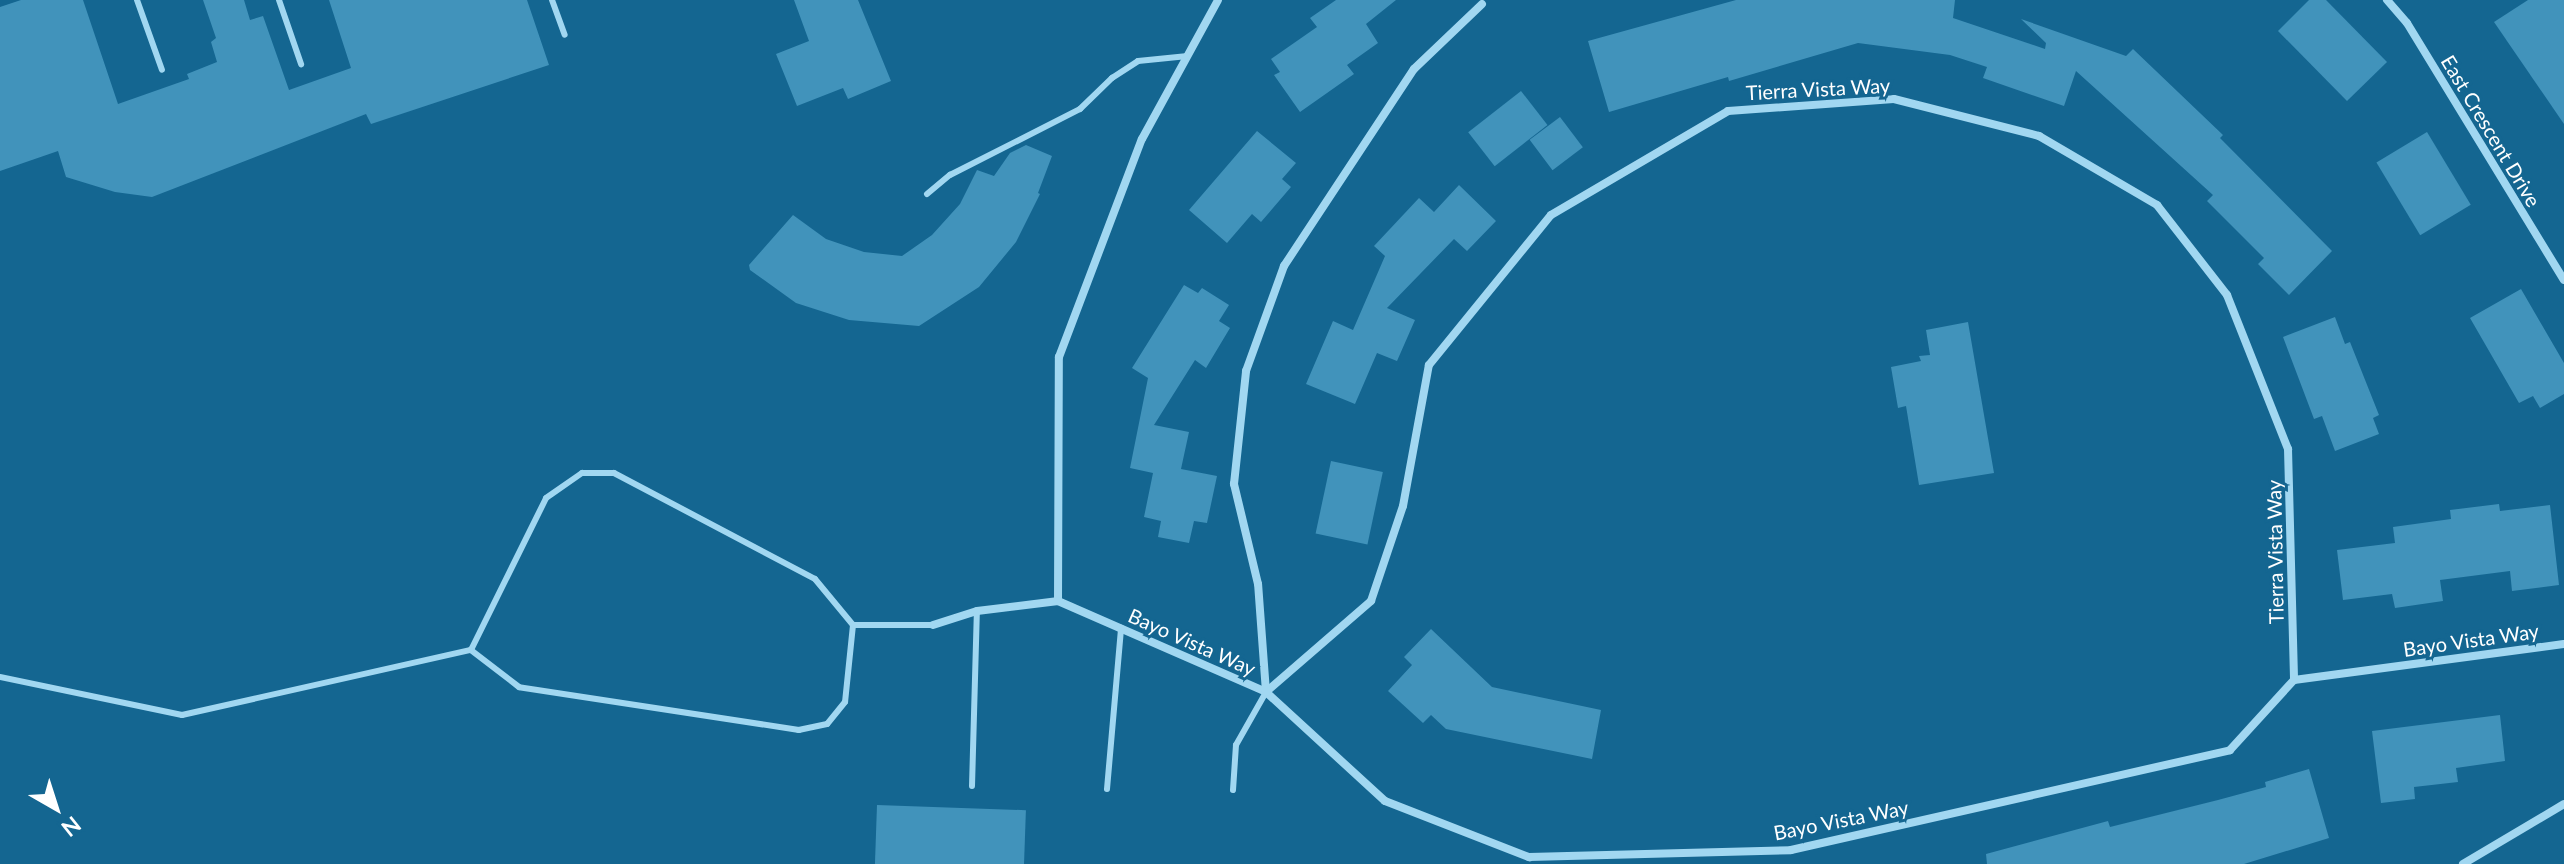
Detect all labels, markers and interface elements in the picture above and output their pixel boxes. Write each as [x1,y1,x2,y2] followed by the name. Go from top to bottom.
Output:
[2436,51,2546,211] street label: East Crescent Drive
[1745,73,1891,105] street label: Tierra Vista Way
[2262,479,2288,625] street label: Tierra Vista Way
[1124,603,1260,681] street label: Bayo Vista Way
[2401,619,2541,661] street label: Bayo Vista Way
[16,768,96,848] north arrow
[1771,795,1911,845] street label: Bayo Vista Way
[56,811,87,843] text: N

